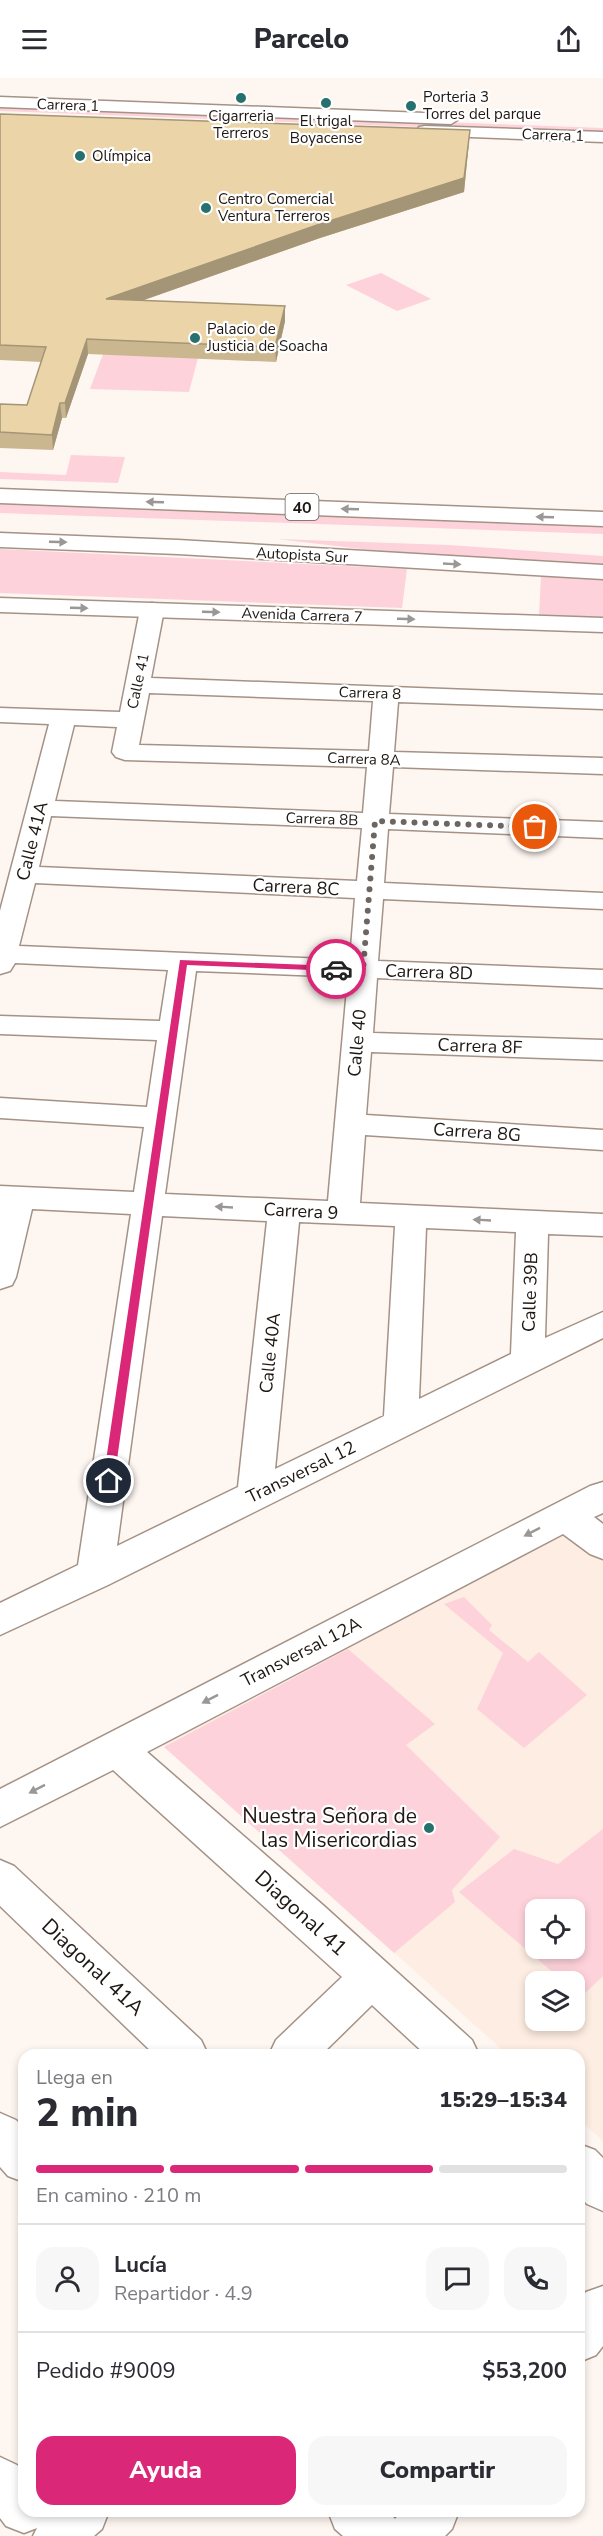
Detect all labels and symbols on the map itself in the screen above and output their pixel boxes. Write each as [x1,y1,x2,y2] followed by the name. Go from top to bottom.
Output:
[423,87,541,124] place label: Porteria 3 Torres del parque
[234,91,248,105] marker: Cigarreria Terreros
[36,94,100,116] street label: Carrera 1
[319,96,333,110] marker: El trigal Boyacense
[404,99,418,113] marker: Porteria 3 Torres del parque
[208,106,274,143] place label: Cigarreria Terreros
[290,111,362,148] place label: El trigal Boyacense
[521,124,585,146] street label: Carrera 1
[92,146,151,166] place label: Olímpica
[73,149,87,163] marker: Olímpica
[217,189,334,226] place label: Centro Comercial Ventura Terreros
[199,201,213,215] marker: Centro Comercial Ventura Terreros
[206,319,328,356] place label: Palacio de Justicia de Soacha
[188,331,202,345] marker: Palacio de Justicia de Soacha
[286,494,318,520] road number: 40
[145,497,164,506] one-way arrow
[340,505,359,514] one-way arrow
[535,512,554,521] one-way arrow
[49,537,68,547] one-way arrow
[255,543,349,567] street label: Autopista Sur
[443,559,462,569] one-way arrow
[70,603,89,613] one-way arrow
[241,603,363,627] street label: Avenida Carrera 7
[201,608,220,617] one-way arrow
[396,614,415,624] one-way arrow
[122,651,154,711] street label: Calle 41
[338,682,402,704] street label: Carrera 8
[327,748,401,770] street label: Carrera 8A
[11,799,53,883] street label: Calle 41A
[509,801,560,852] pin
[285,808,359,830] street label: Carrera 8B
[252,873,340,901] street label: Carrera 8C
[306,939,366,999] courier
[384,958,474,986] street label: Carrera 8D
[342,1008,372,1078] street label: Calle 40
[437,1033,523,1059] street label: Carrera 8F
[432,1117,522,1147] street label: Carrera 8G
[263,1197,339,1225] street label: Carrera 9
[214,1203,233,1212] one-way arrow
[472,1215,491,1224] one-way arrow
[517,1252,543,1332] street label: Calle 39B
[254,1312,286,1394] street label: Calle 40A
[242,1435,360,1509] street label: Transversal 12
[83,1455,134,1506] pin
[524,1528,541,1537] one-way arrow
[237,1611,365,1693] street label: Transversal 12A
[202,1695,219,1704] one-way arrow
[28,1784,45,1794] one-way arrow
[242,1802,417,1854] place label: Nuestra Señora de las Misericordias
[422,1821,436,1835] marker: Nuestra Señora de las Misericordias
[249,1864,353,1962] street label: Diagonal 41
[36,1912,150,2022] street label: Diagonal 41A

